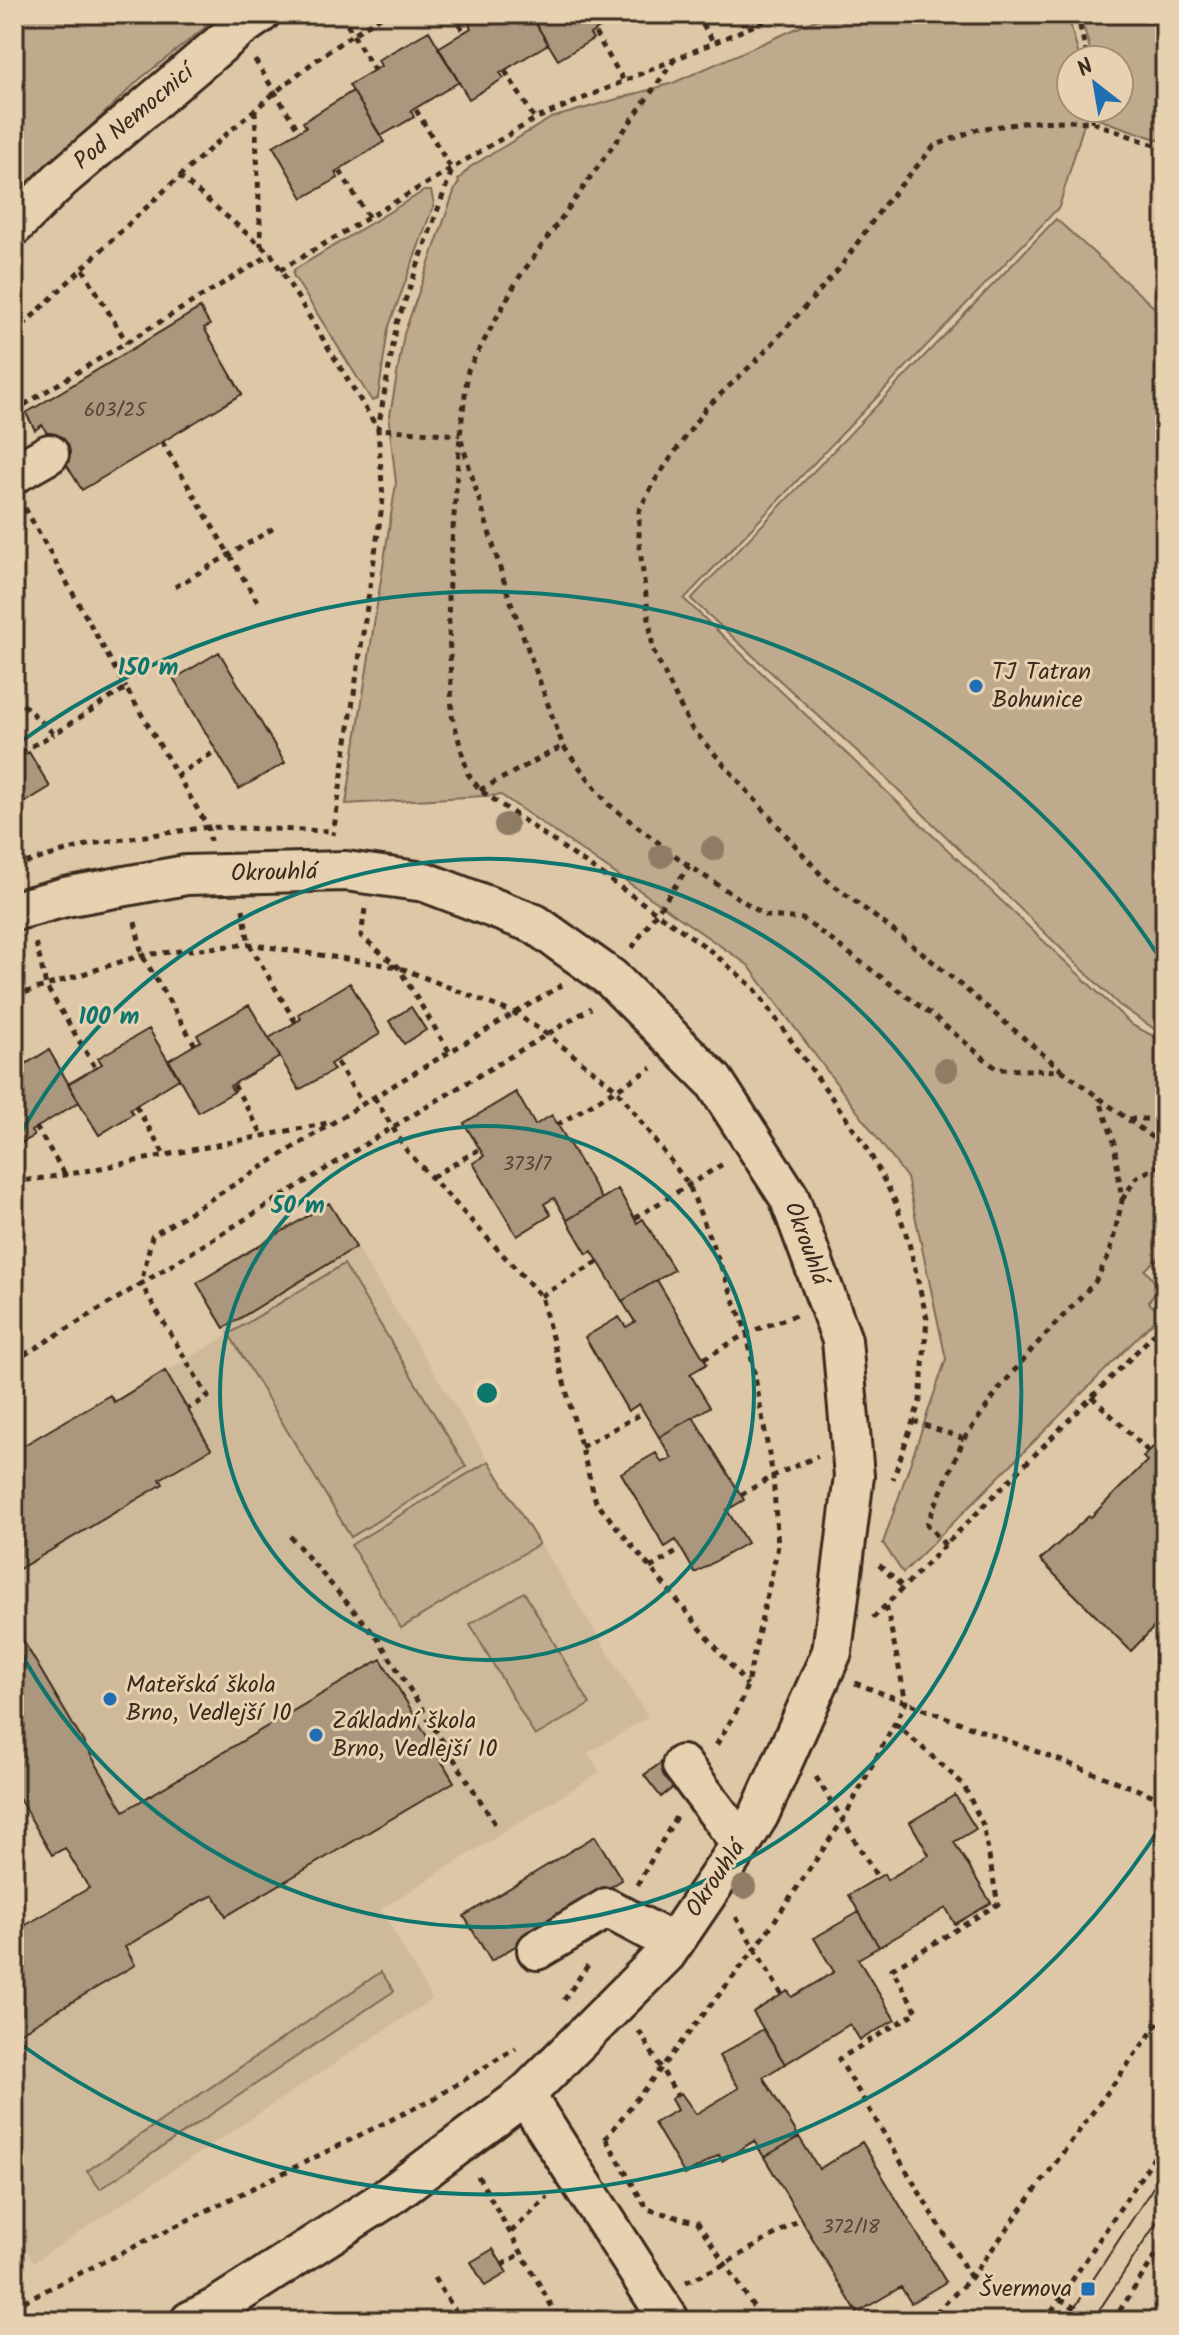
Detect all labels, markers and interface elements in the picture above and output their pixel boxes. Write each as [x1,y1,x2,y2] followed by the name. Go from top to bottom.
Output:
[1055,44,1135,124] north arrow
[1071,50,1101,88] text: N
[65,52,206,180] street label: Pod Nemocnicí
[84,395,147,427] house number: 603/25
[118,649,178,688] text: 150 m
[992,653,1091,720] place label: TJ Tatran Bohunice
[967,677,985,695] marker: TJ Tatran Bohunice
[230,852,320,893] street label: Okrouhlá
[79,998,139,1037] text: 100 m
[503,1149,552,1181] house number: 373/7
[270,1187,325,1226] text: 50 m
[773,1196,840,1293] street label: Okrouhlá
[473,1379,501,1407] centre of rings
[126,1666,291,1733] place label: Mateřská škola Brno, Vedlejší 10
[101,1690,119,1708] marker: Mateřská škola Brno, Vedlejší 10
[332,1702,497,1769] place label: Základní škola Brno, Vedlejší 10
[307,1726,325,1744] marker: Základní škola Brno, Vedlejší 10
[676,1830,758,1926] street label: Okrouhlá
[822,2212,881,2244] house number: 372/18
[979,2270,1072,2309] place label: Švermova
[1079,2280,1097,2298] marker: Švermova

